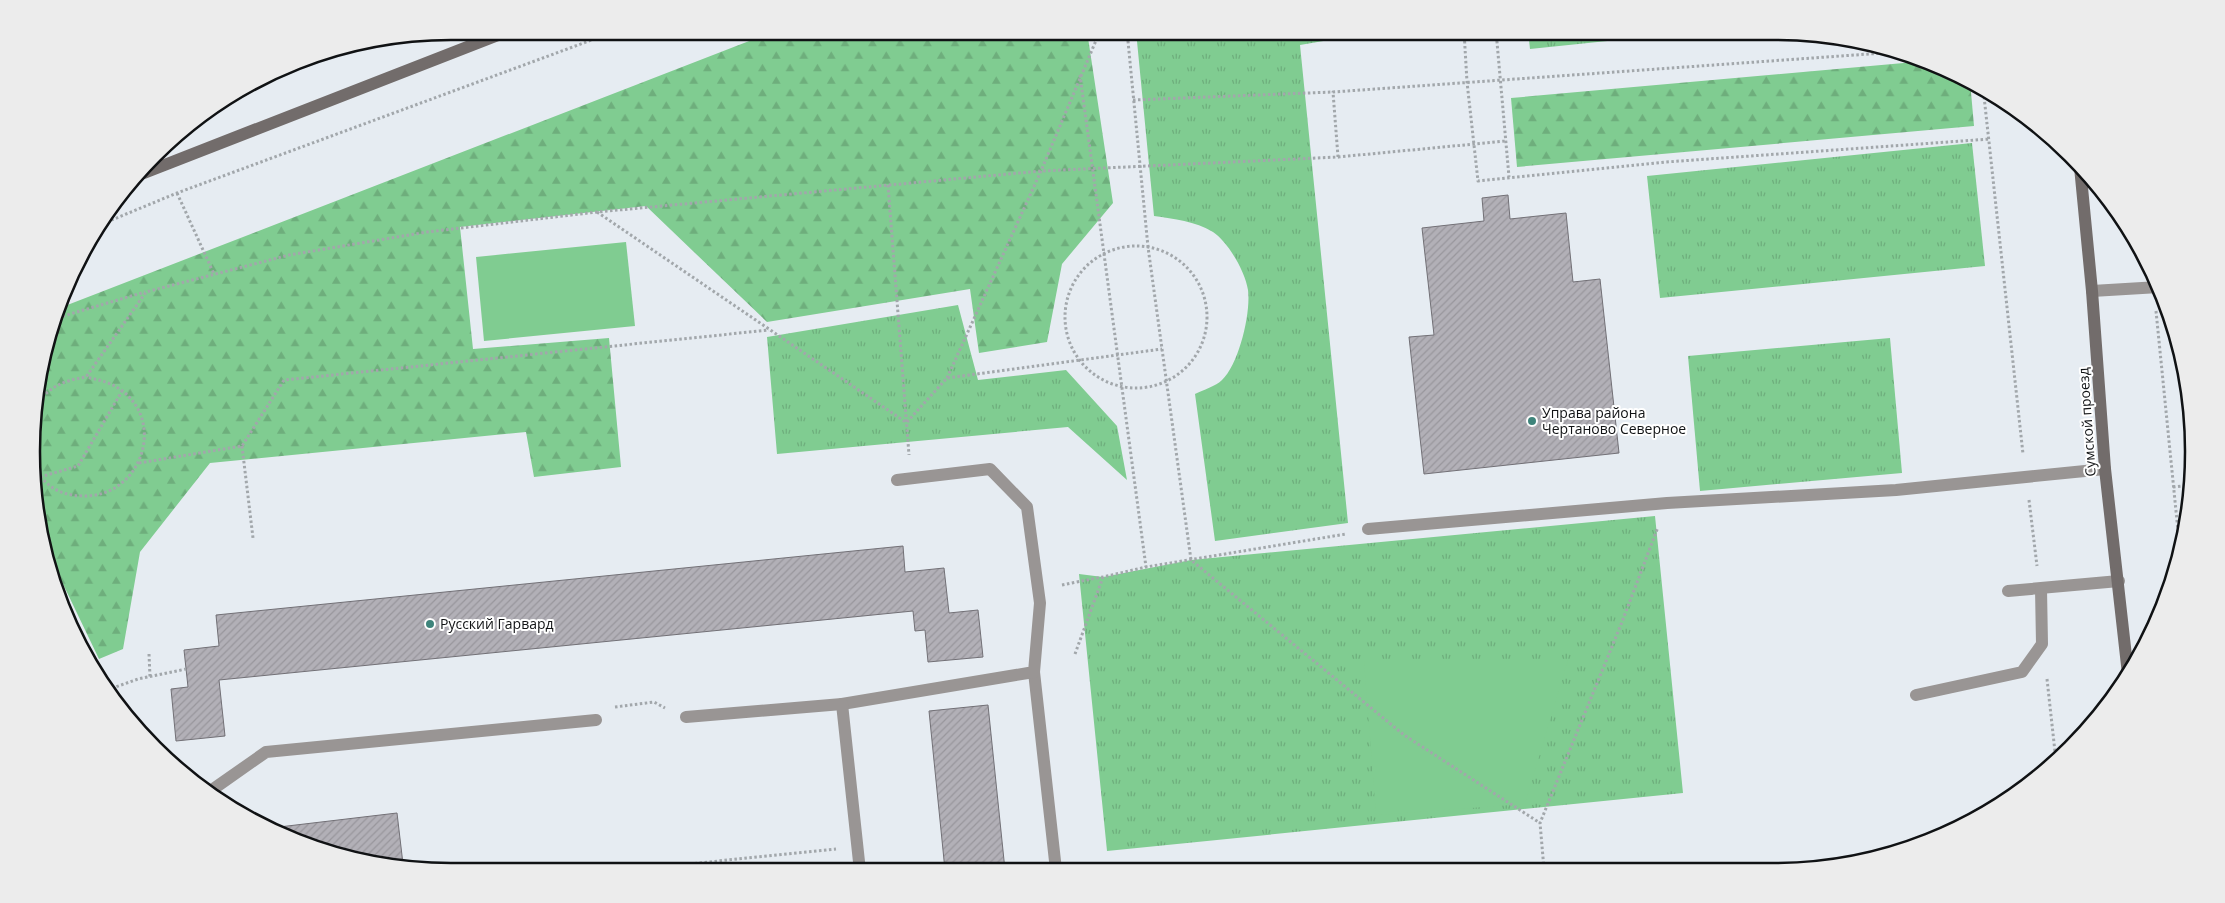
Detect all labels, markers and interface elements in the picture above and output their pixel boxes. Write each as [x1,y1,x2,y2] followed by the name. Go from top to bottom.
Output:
[2073,367,2100,477] street label: Сумской проезд
[1542,403,1686,438] place label: Управа района Чертаново Северное
[1526,415,1538,427] marker: Управа района Чертаново Северное
[440,614,554,633] place label: Русский Гарвард
[424,618,436,630] marker: Русский Гарвард

